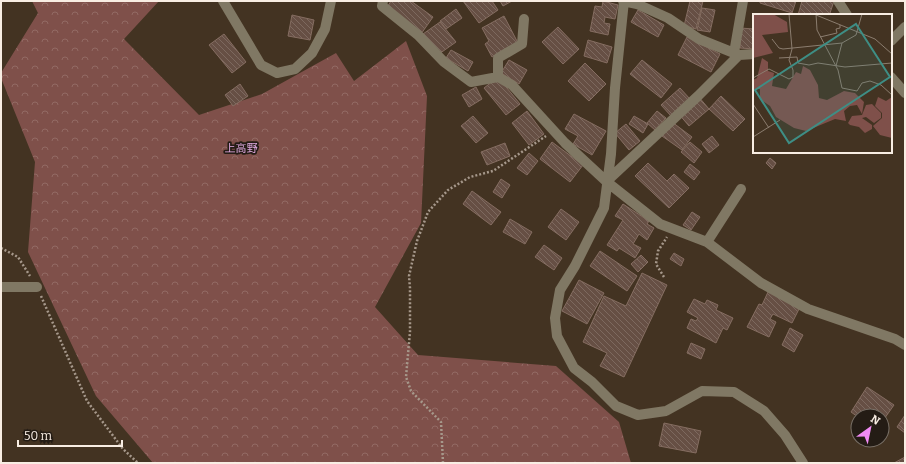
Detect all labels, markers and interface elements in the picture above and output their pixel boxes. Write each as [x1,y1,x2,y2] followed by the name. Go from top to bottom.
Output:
[753,14,892,153] inset map
[225,142,258,155] district label: 上高野
[850,408,890,448] north arrow
[868,412,883,428] text: N
[18,422,122,448] scale bar
[24,429,53,443] text: 50 m

